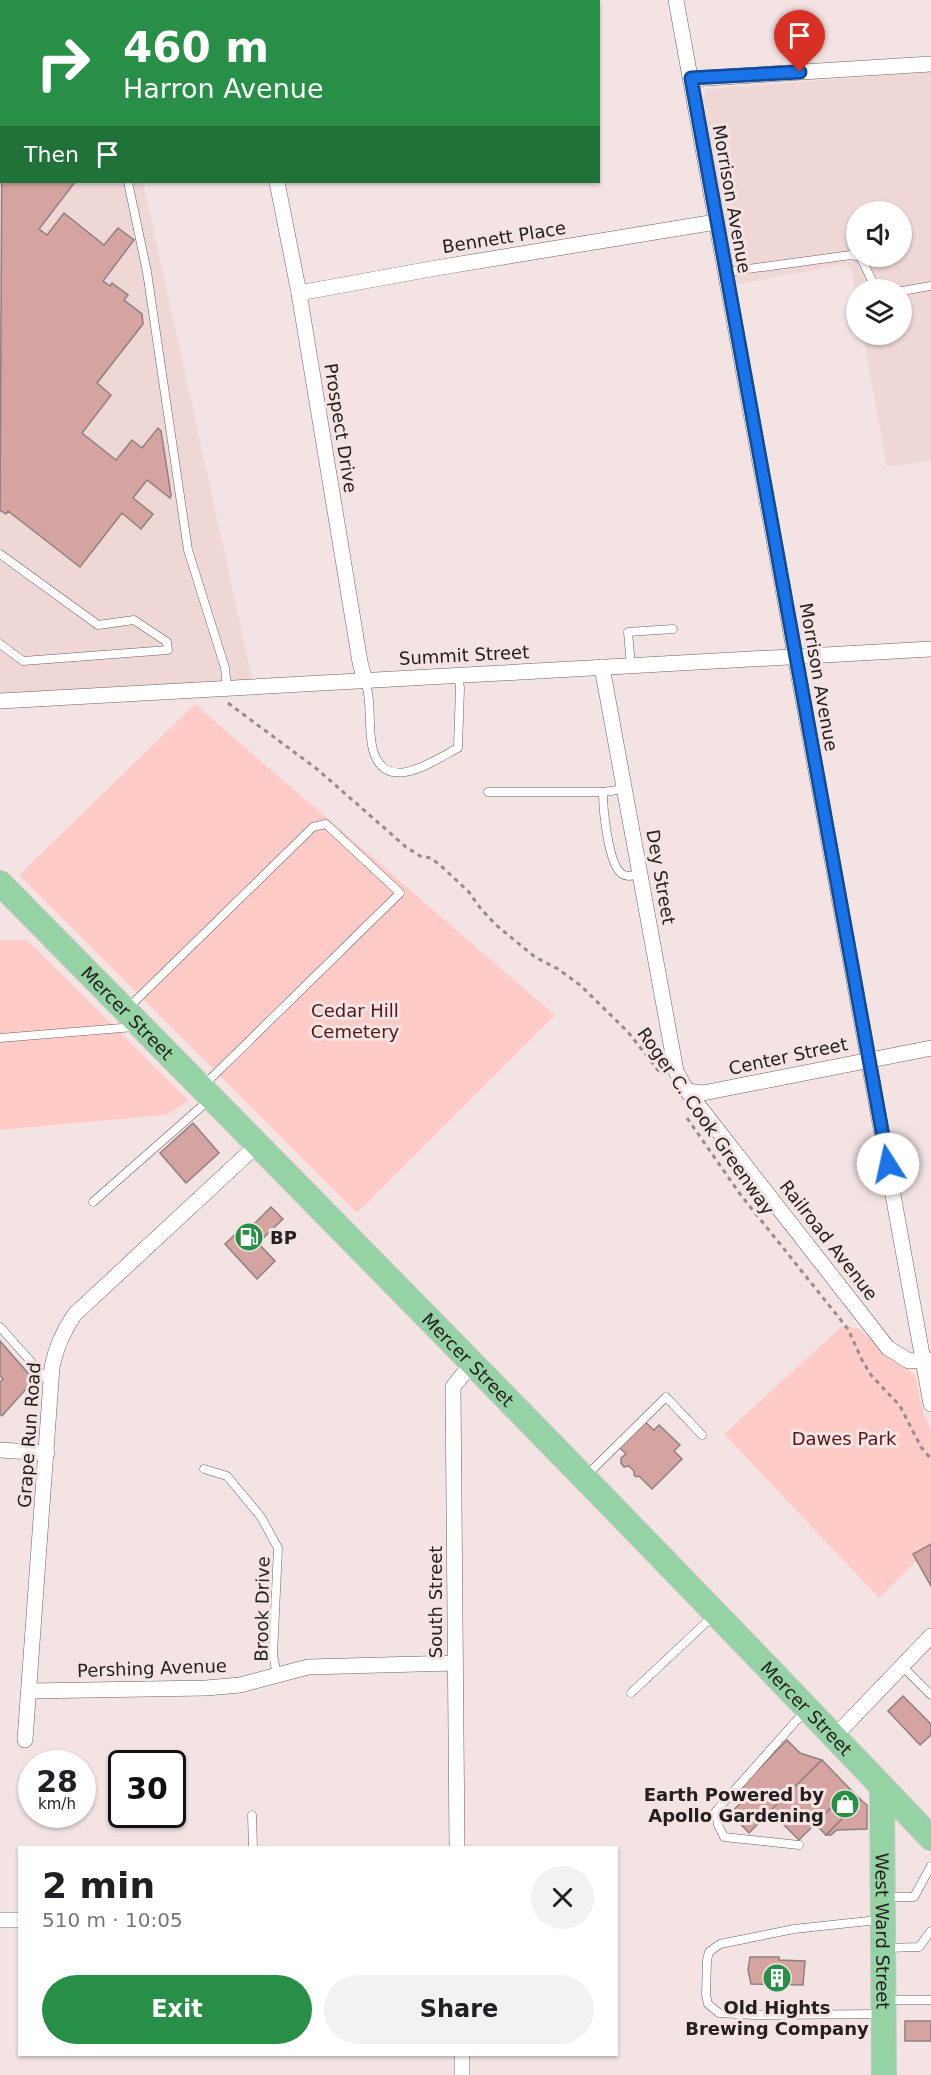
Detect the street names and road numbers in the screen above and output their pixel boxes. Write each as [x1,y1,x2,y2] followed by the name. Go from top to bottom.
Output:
[709,123,755,275] street label: Morrison Avenue
[441,217,567,257] street label: Bennett Place
[320,362,362,494] street label: Prospect Drive
[796,601,842,753] street label: Morrison Avenue
[398,641,530,669] street label: Summit Street
[642,828,680,926] street label: Dey Street
[77,962,178,1064] street label: Mercer Street
[633,1023,779,1219] street label: Roger C. Cook Greenway
[727,1033,849,1079] street label: Center Street
[776,1176,882,1304] street label: Railroad Avenue
[418,1308,519,1410] street label: Mercer Street
[13,1361,45,1509] street label: Grape Run Road
[425,1546,446,1658] street label: South Street
[251,1556,273,1662] street label: Brook Drive
[77,1655,227,1681] street label: Pershing Avenue
[757,1657,857,1760] street label: Mercer Street
[872,1853,894,2009] street label: West Ward Street

